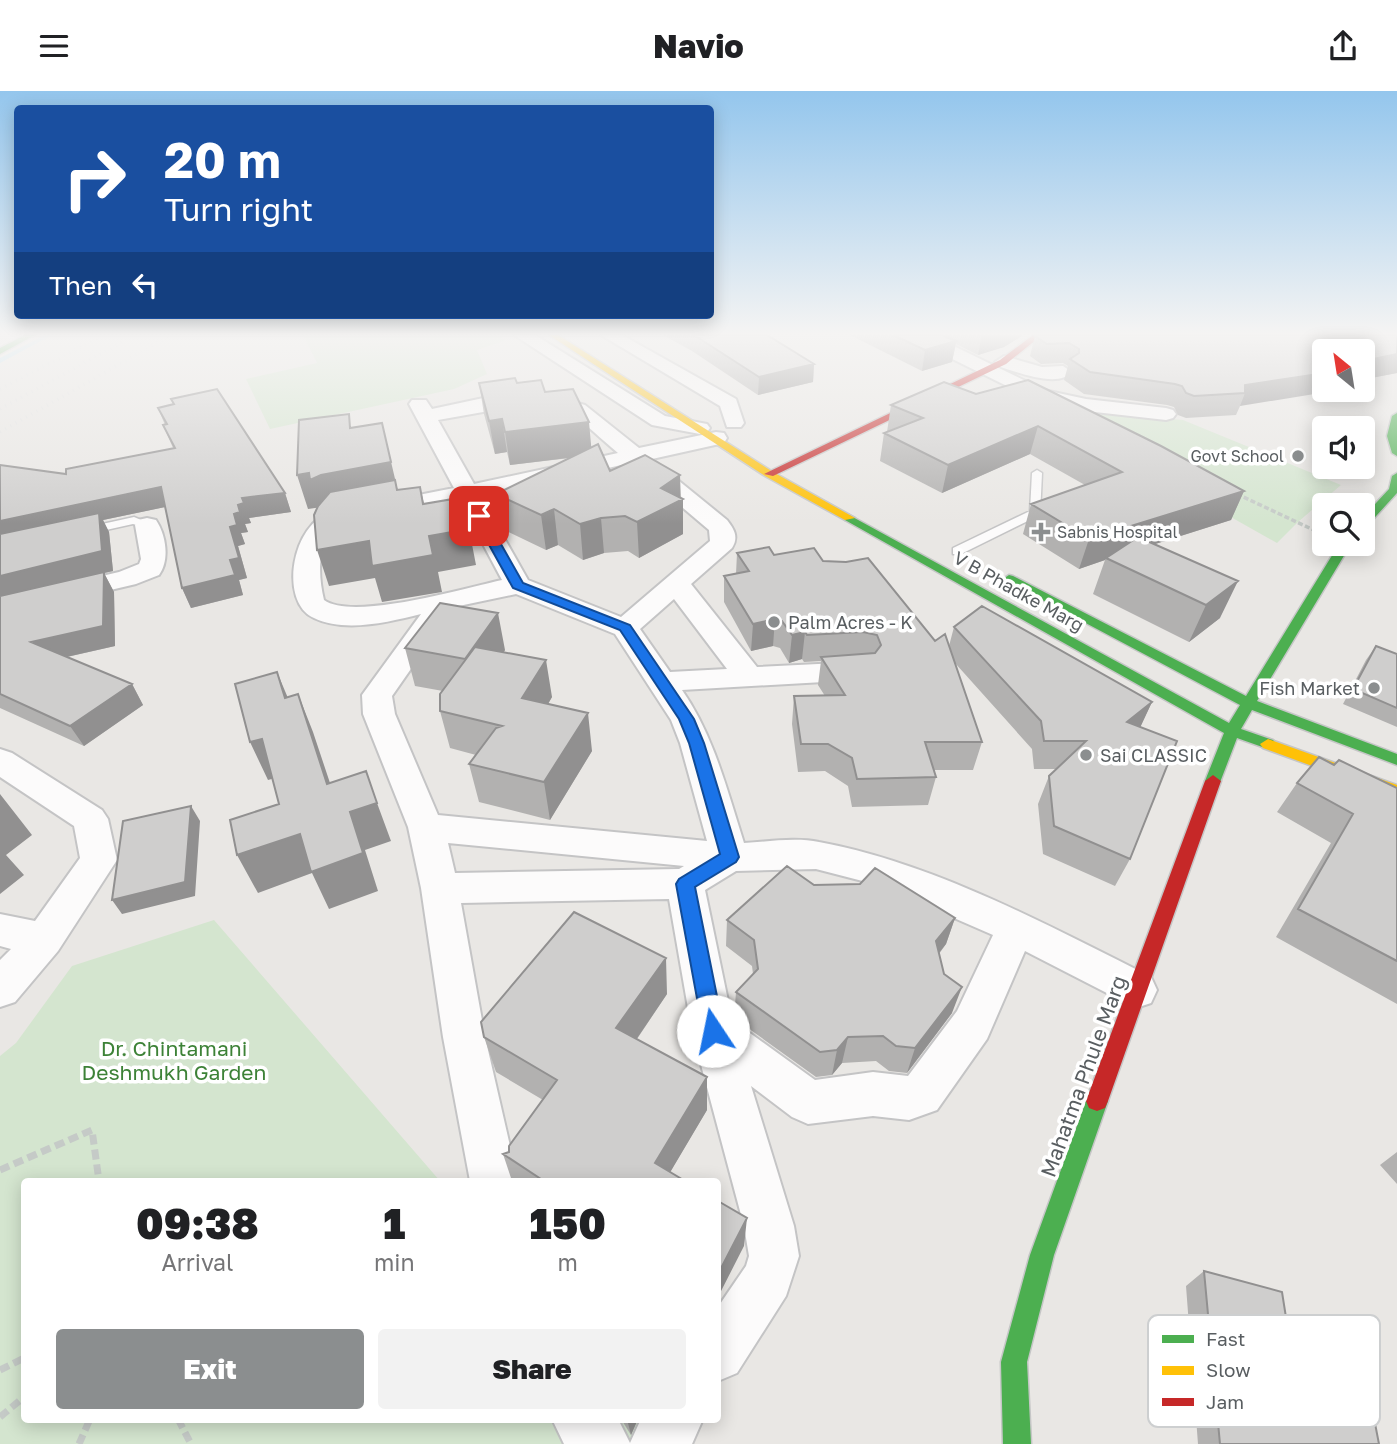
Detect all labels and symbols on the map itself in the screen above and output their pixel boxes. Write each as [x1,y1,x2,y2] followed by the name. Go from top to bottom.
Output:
[1312,339,1376,403] north arrow
[1190,446,1284,466] place label: Govt School
[1290,448,1306,464] marker: Govt School
[449,486,509,546] pin
[1031,522,1051,542] marker: Sabnis Hospital
[1057,522,1178,542] place label: Sabnis Hospital
[950,546,1088,636] street label: V B Phadke Marg
[788,611,913,633] place label: Palm Acres - K
[766,614,782,630] marker: Palm Acres - K
[1259,677,1360,699] place label: Fish Market
[1366,680,1382,696] marker: Fish Market
[1100,744,1207,766] place label: Sai CLASSIC
[1078,747,1094,763] marker: Sai CLASSIC
[1034,972,1132,1180] street label: Mahatma Phule Marg
[676,994,750,1068] position arrow
[82,1035,266,1085] park label: Dr. Chintamani Deshmukh Garden
[1148,1315,1380,1427] legend
[1206,1327,1245,1350] text: Fast
[1206,1358,1251,1381] text: Slow
[1206,1390,1244,1413] text: Jam

